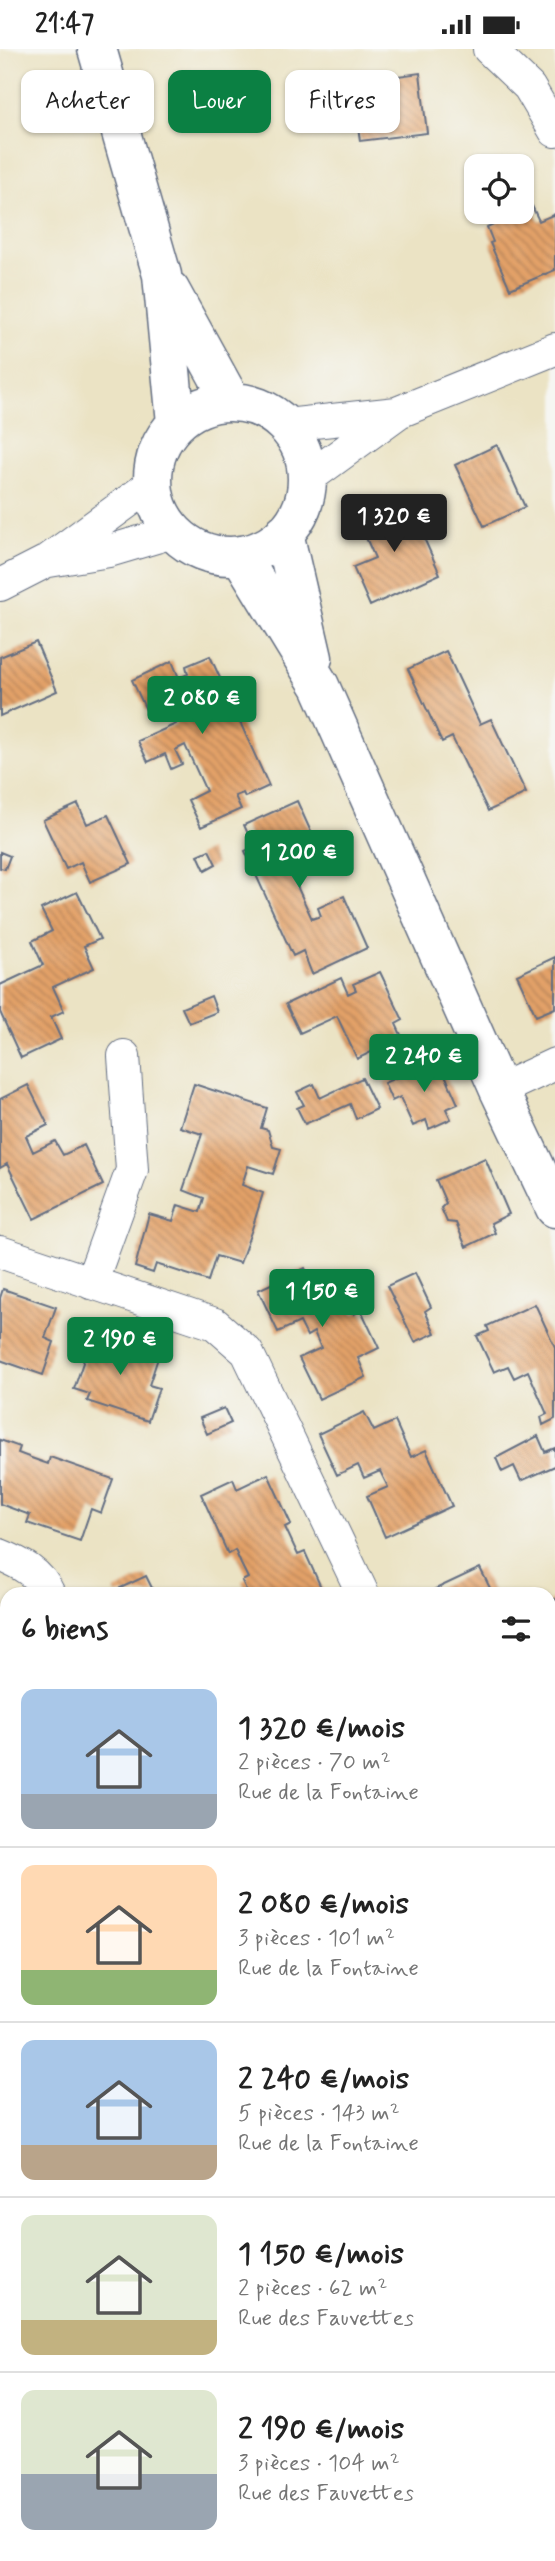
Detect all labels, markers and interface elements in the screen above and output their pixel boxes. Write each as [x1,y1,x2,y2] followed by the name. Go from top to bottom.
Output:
[35,8,94,42] text: 21:47
[21,70,154,133] chip: Acheter
[168,70,271,133] chip: Louer
[285,70,400,133] chip: Filtres
[464,154,534,224] map controls
[464,154,534,224] button: locate
[329,495,459,554] pin: 1 320 €
[357,502,431,532] text: 1 320 €
[137,677,267,736] pin: 2 080 €
[163,684,241,714] text: 2 080 €
[234,831,364,890] pin: 1 200 €
[261,838,337,868] text: 1 200 €
[359,1035,489,1094] pin: 2 240 €
[385,1042,463,1072] text: 2 240 €
[257,1269,387,1329] pin: 1 150 €
[285,1277,359,1307] text: 1 150 €
[55,1317,185,1377] pin: 2 190 €
[83,1325,157,1355] text: 2 190 €
[21,1610,108,1649] text: 6 biens
[497,1610,535,1648] icon: filters
[238,1709,405,1748] text: 1 320 €/mois
[77,1717,161,1801] icon: home
[238,1748,391,1778] text: 2 pièces · 70 m²
[238,1778,419,1808] text: Rue de la Fontaine
[238,1885,409,1924] text: 2 080 €/mois
[77,1893,161,1977] icon: home
[238,1924,395,1954] text: 3 pièces · 101 m²
[238,1954,419,1984] text: Rue de la Fontaine
[238,2060,409,2099] text: 2 240 €/mois
[77,2068,161,2152] icon: home
[238,2099,400,2129] text: 5 pièces · 143 m²
[238,2129,419,2159] text: Rue de la Fontaine
[238,2235,404,2274] text: 1 150 €/mois
[77,2243,161,2327] icon: home
[238,2274,387,2304] text: 2 pièces · 62 m²
[238,2304,414,2334] text: Rue des Fauvettes
[238,2410,404,2449] text: 2 190 €/mois
[77,2418,161,2502] icon: home
[238,2449,400,2479] text: 3 pièces · 104 m²
[238,2479,414,2509] text: Rue des Fauvettes

